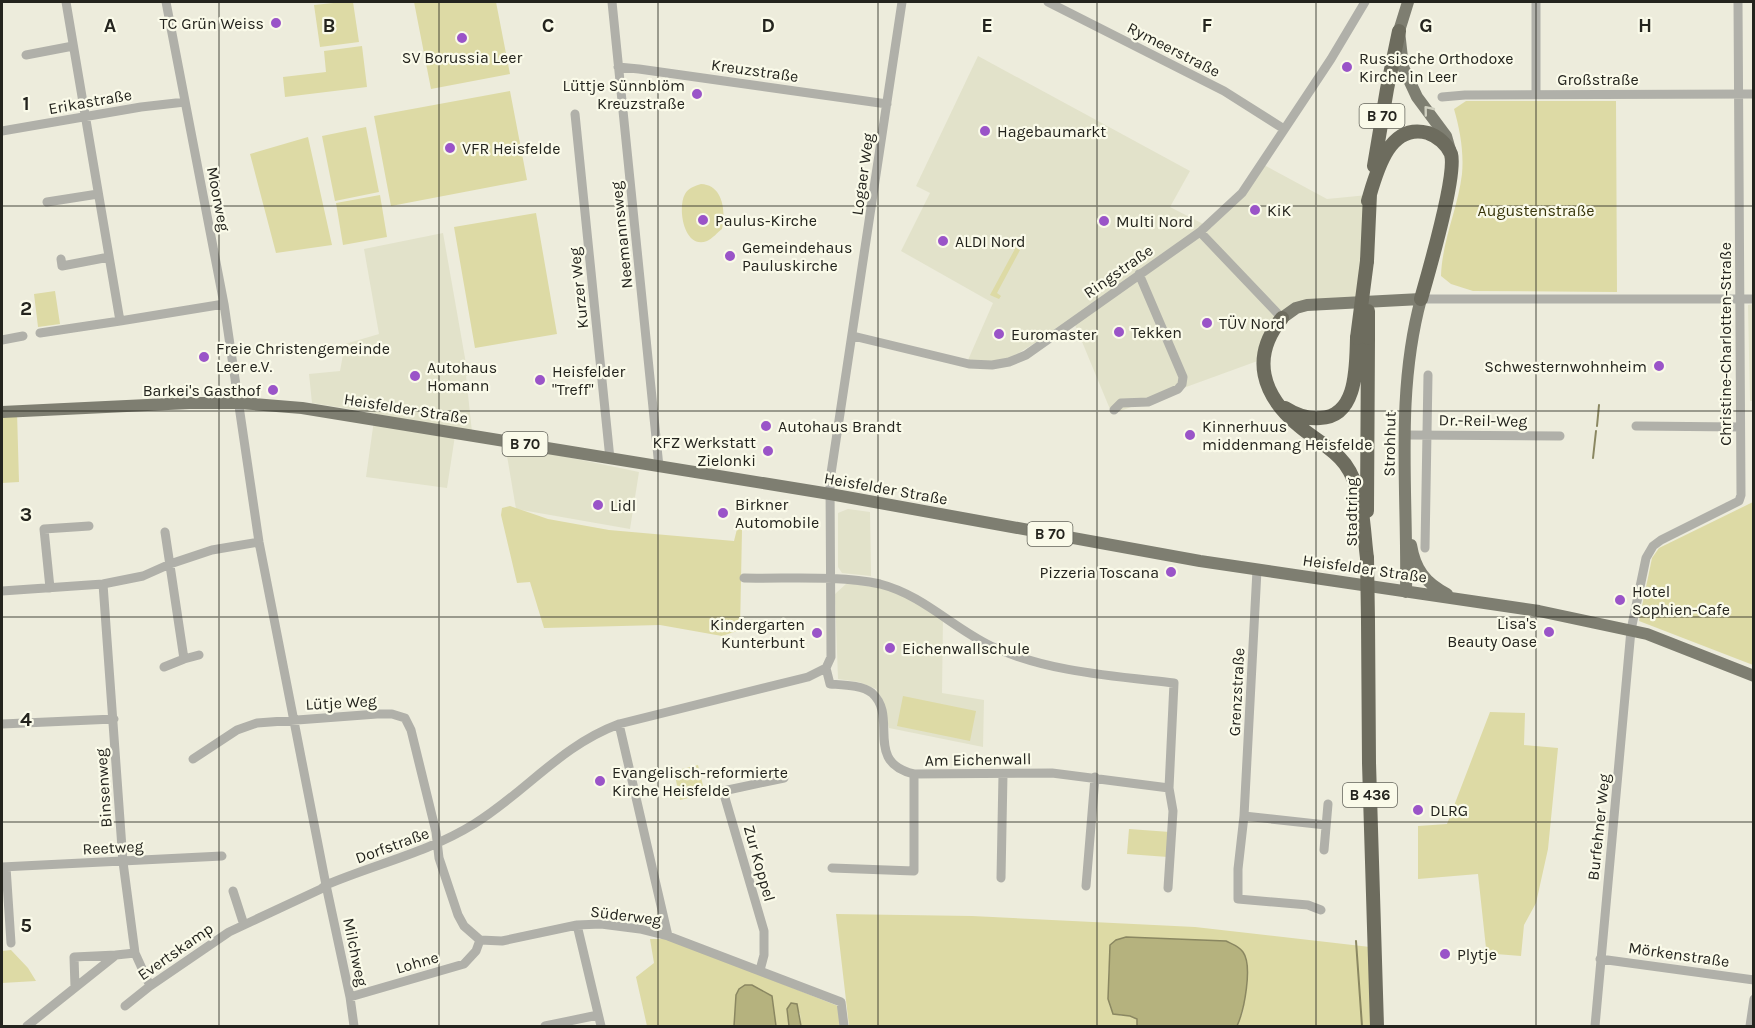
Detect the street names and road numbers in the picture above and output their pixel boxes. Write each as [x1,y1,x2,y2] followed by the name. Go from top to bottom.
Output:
[1124,18,1223,81] street label: Rymeerstraße
[710,55,800,86] street label: Kreuzstraße
[1557,70,1639,89] street label: Großstraße
[47,85,133,118] street label: Erikastraße
[1360,104,1404,128] road number: B 70
[847,132,878,216] street label: Logaer Weg
[203,165,234,233] street label: Moorweg
[606,180,637,290] street label: Neemannsweg
[1080,241,1157,302] street label: Ringstraße
[1716,242,1735,446] street label: Christine-Charlotten-Straße
[565,246,592,330] street label: Kurzer Weg
[342,389,469,428] street label: Heisfelder Straße
[1439,410,1527,431] street label: Dr.-Reil-Weg
[1379,411,1400,477] street label: Strohhut
[502,432,548,456] road number: B 70
[823,468,949,509] street label: Heisfelder Straße
[1342,477,1361,547] street label: Stadtring
[1028,522,1072,546] road number: B 70
[1302,550,1428,587] street label: Heisfelder Straße
[1225,647,1248,737] street label: Grenzstraße
[305,691,377,714] street label: Lütje Weg
[91,748,116,828] street label: Binsenweg
[924,749,1032,770] street label: Am Eichenwall
[1583,773,1614,881] street label: Burfehner Weg
[1343,783,1397,807] road number: B 436
[353,823,432,868] street label: Dorfstraße
[740,823,779,904] street label: Zur Koppel
[82,836,144,859] street label: Reetweg
[589,902,663,929] street label: Süderweg
[339,916,372,988] street label: Milchweg
[134,919,217,984] street label: Evertskamp
[1627,938,1731,971] street label: Mörkenstraße
[393,947,441,978] street label: Lohne

